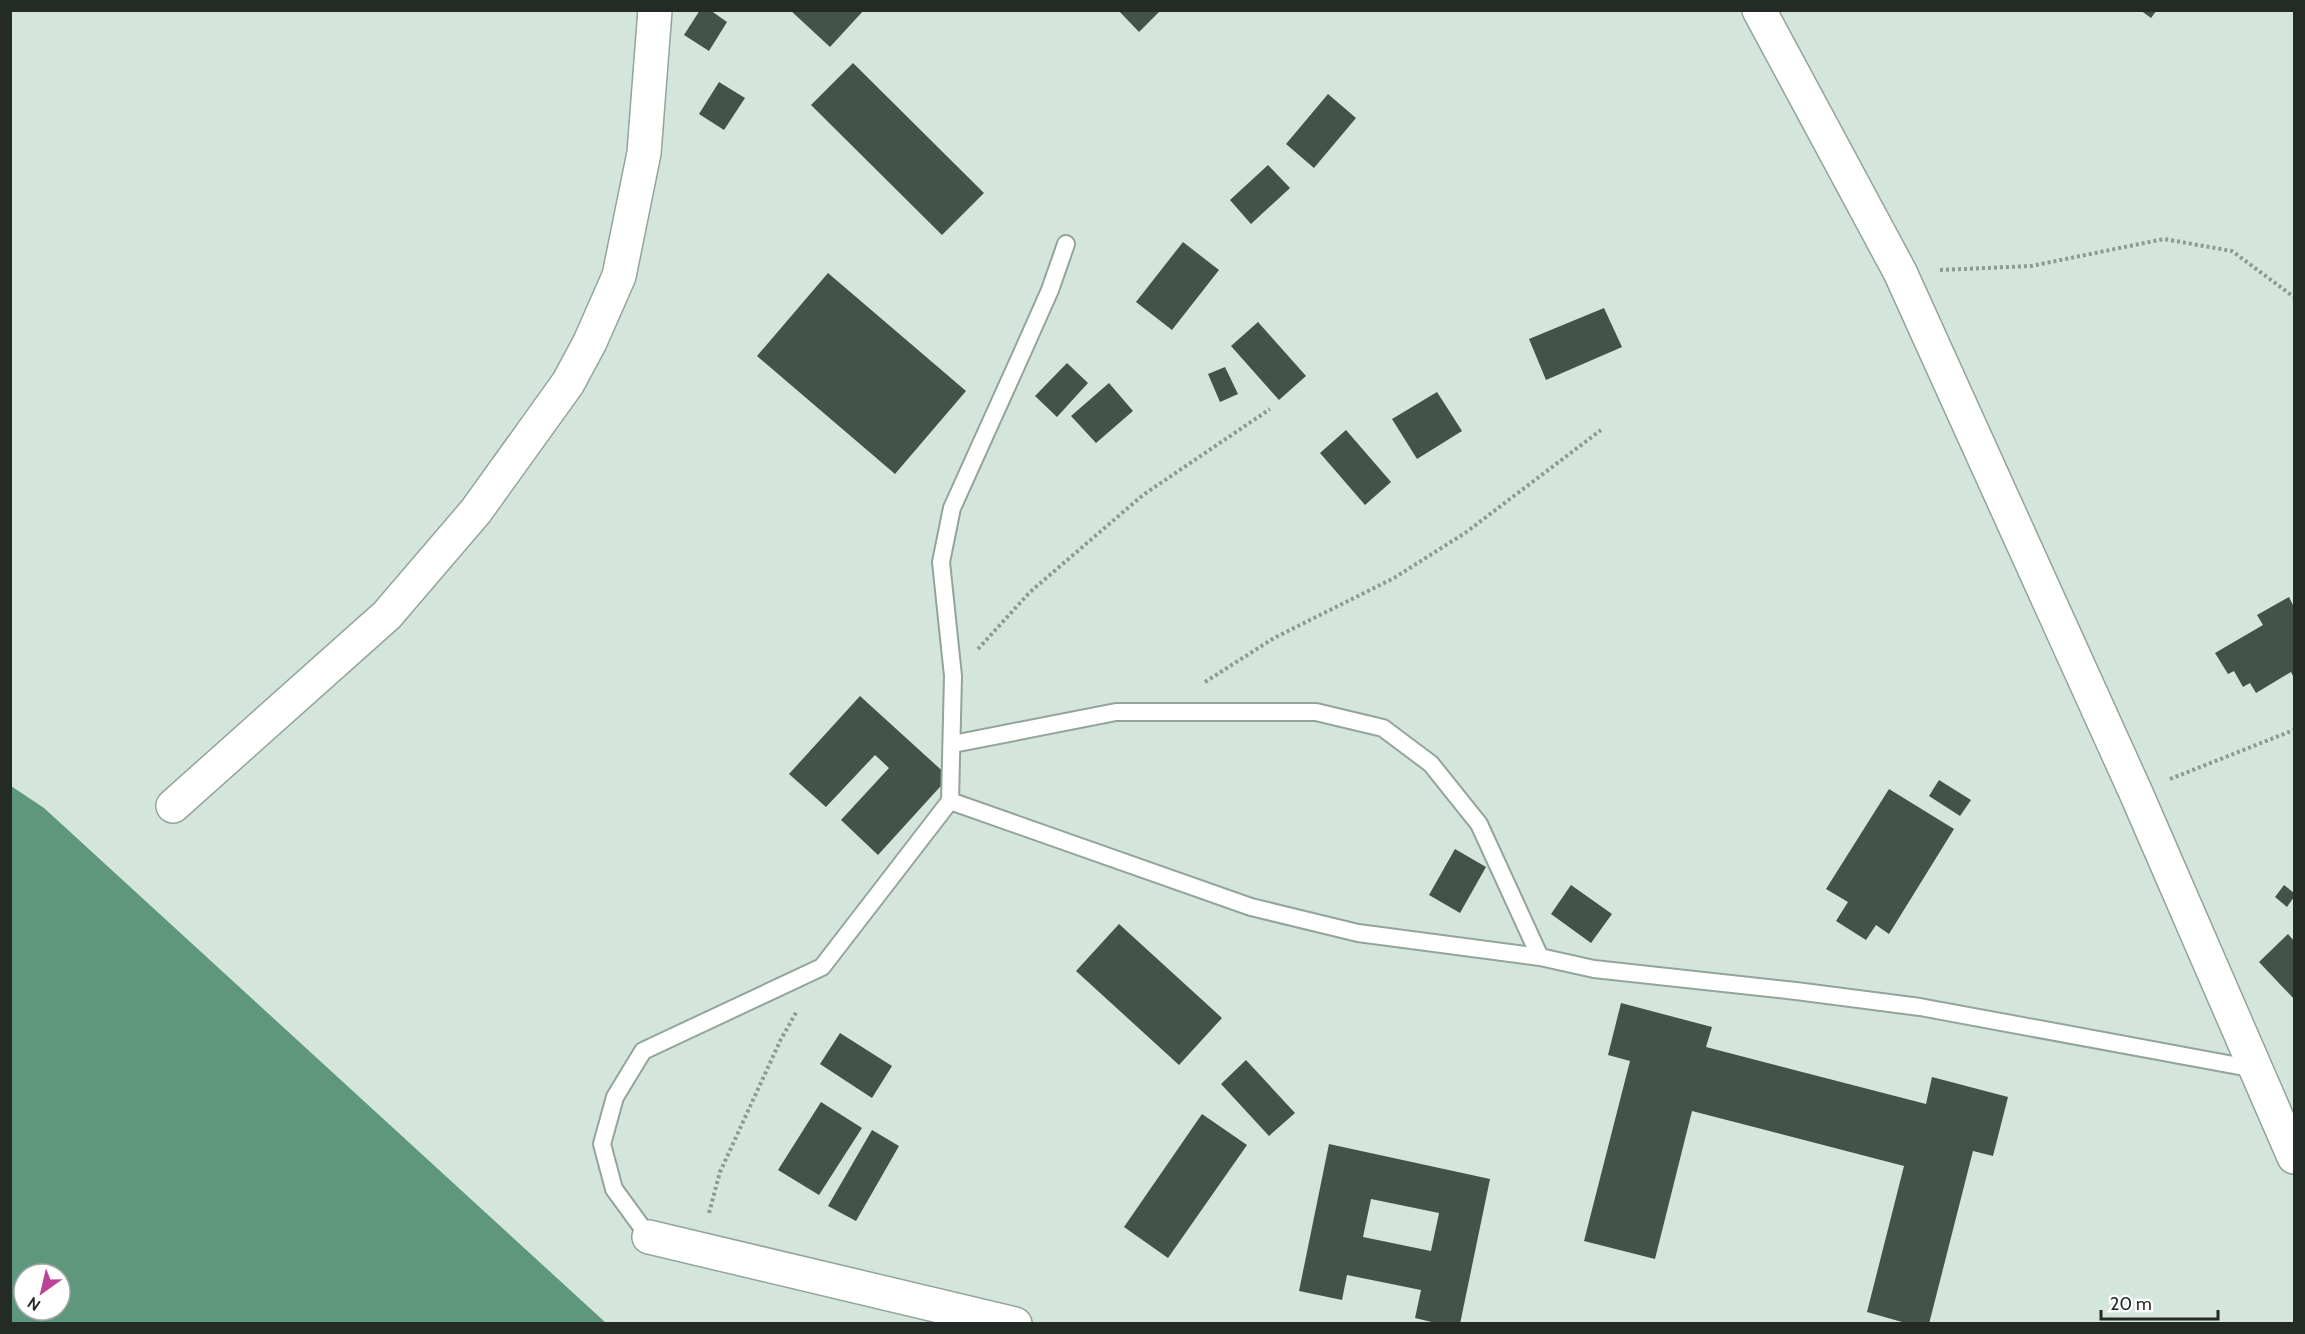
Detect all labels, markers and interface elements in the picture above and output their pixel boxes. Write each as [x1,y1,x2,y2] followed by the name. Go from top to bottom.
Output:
[12,1262,72,1322] north arrow
[2101,1283,2218,1321] scale bar
[24,1293,44,1315] text: N
[2110,1293,2152,1315] text: 20 m

